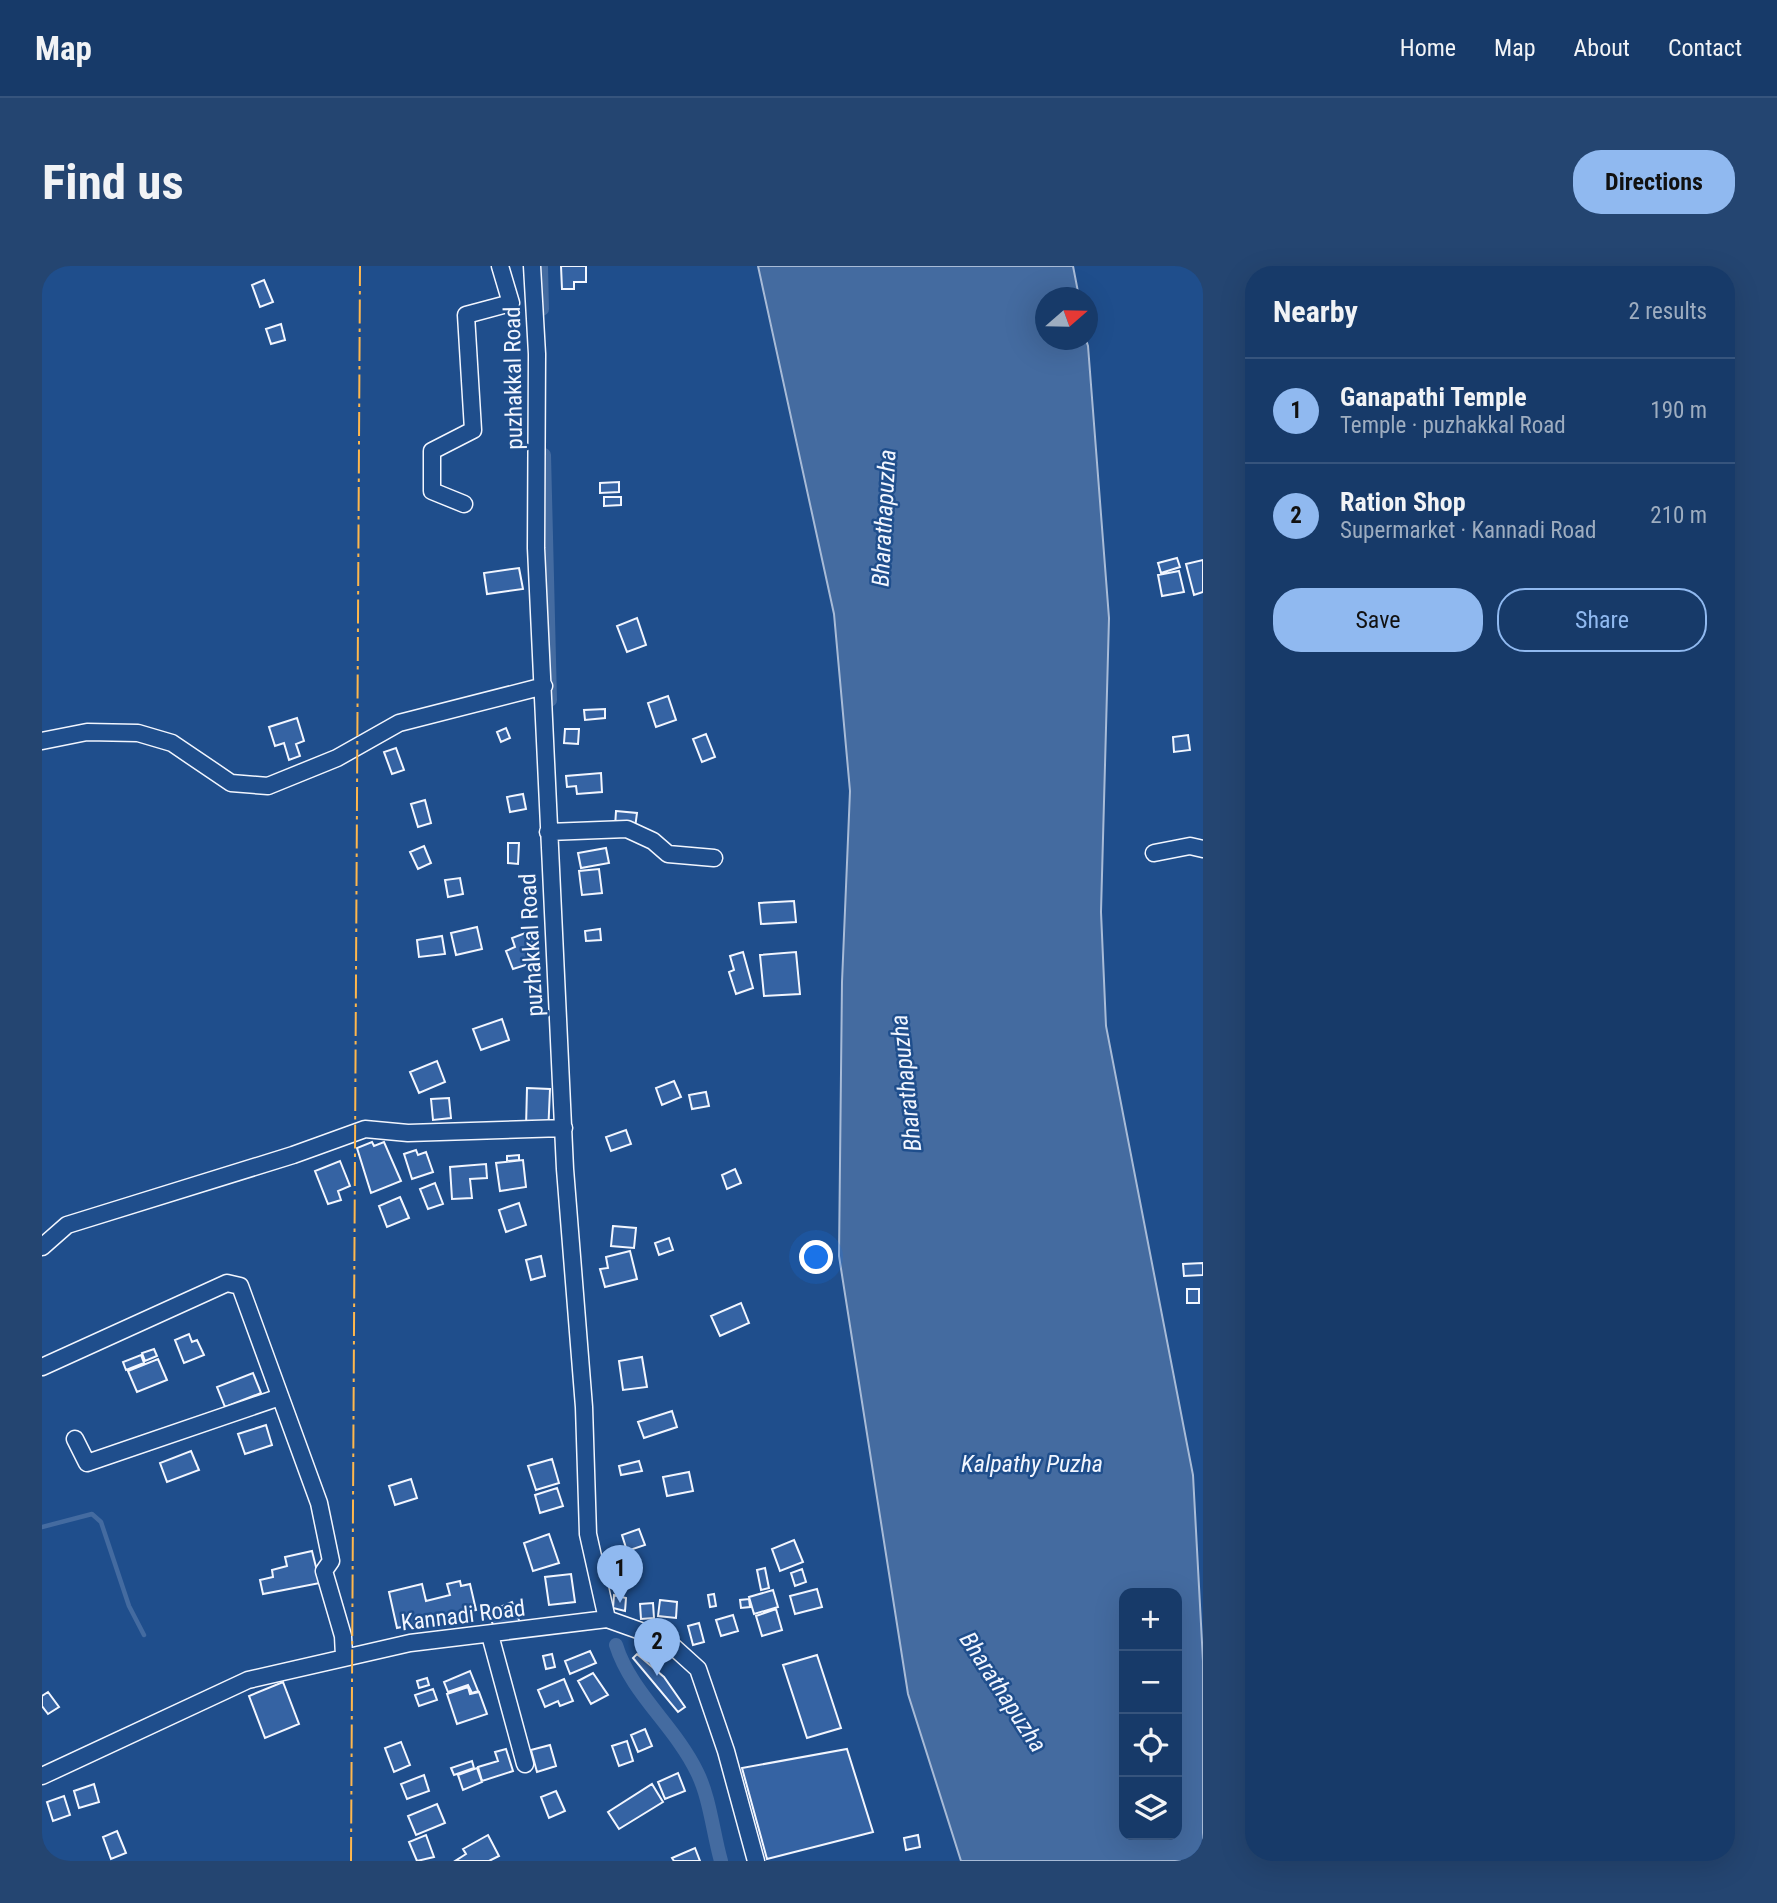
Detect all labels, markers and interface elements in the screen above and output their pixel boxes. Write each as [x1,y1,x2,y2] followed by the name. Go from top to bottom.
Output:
[35,29,92,68] text: Map
[1400,34,1456,62] text: Home
[1494,34,1536,62] text: Map
[1574,34,1630,62] text: About
[1668,34,1742,62] text: Contact
[1573,150,1735,214] button: Directions
[42,154,184,211] text: Find us
[1035,287,1098,350] north arrow
[1273,294,1358,329] text: Nearby
[1629,298,1707,325] text: 2 results
[499,306,528,450] street label: puzhakkal Road
[1340,382,1527,412] text: Ganapathi Temple
[1290,397,1302,424] text: 1
[1650,397,1707,424] text: 190 m
[1340,412,1566,439] text: Temple · puzhakkal Road
[866,449,902,587] water label: Bharathapuzha
[1340,487,1466,517] text: Ration Shop
[1290,502,1302,529] text: 2
[1650,502,1707,529] text: 210 m
[1340,517,1596,544] text: Supermarket · Kannadi Road
[1273,588,1483,652] button: Save
[1497,588,1707,652] button: Share
[514,873,549,1017] street label: puzhakkal Road
[885,1013,927,1153] water label: Bharathapuzha
[799,1240,833,1274] your location
[961,1450,1103,1478] water label: Kalpathy Puzha
[597,1545,643,1603] pin: 1
[1119,1588,1182,1840] map controls
[1119,1588,1182,1651] button: +
[399,1594,527,1637] street label: Kannadi Road
[634,1618,680,1676] pin: 2
[954,1627,1052,1757] water label: Bharathapuzha
[1119,1651,1182,1714] button: −
[1119,1714,1182,1777] button: locate
[1119,1777,1182,1840] button: layers

